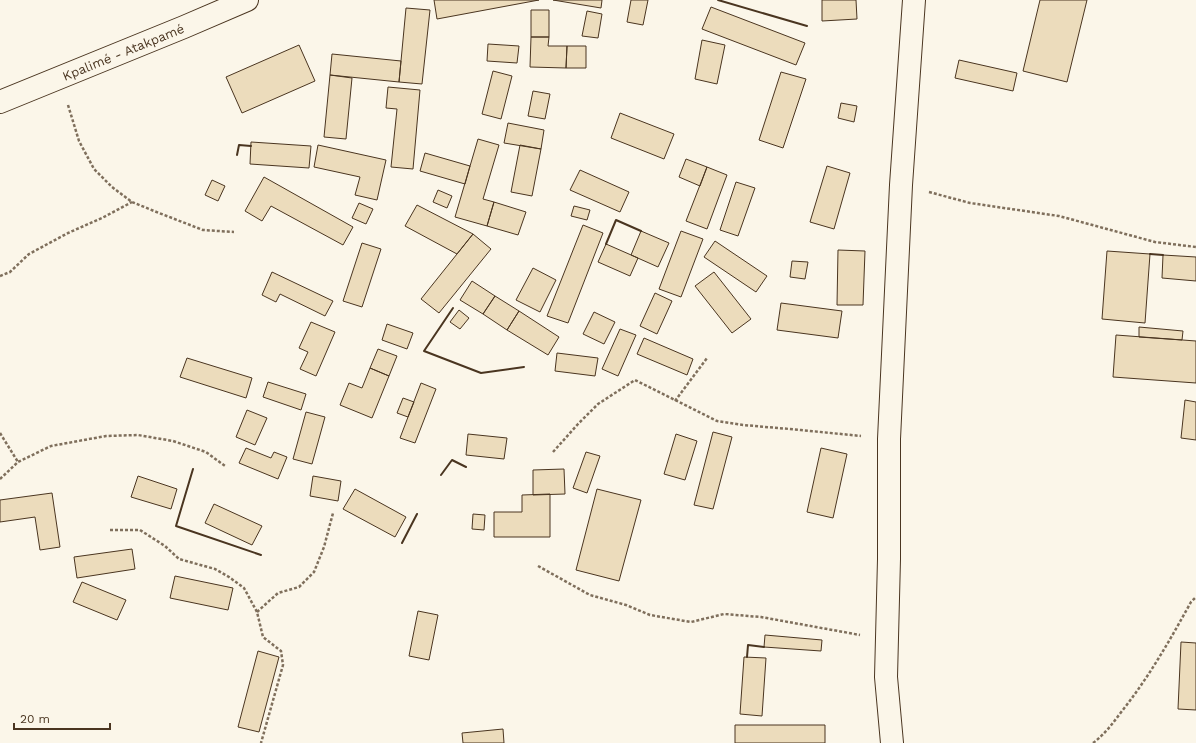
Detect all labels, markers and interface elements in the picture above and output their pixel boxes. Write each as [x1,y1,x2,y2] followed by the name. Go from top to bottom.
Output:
[60,21,186,84] street label: Kpalimé - Atakpamé
[14,705,110,731] scale bar
[20,712,50,726] text: 20 m

